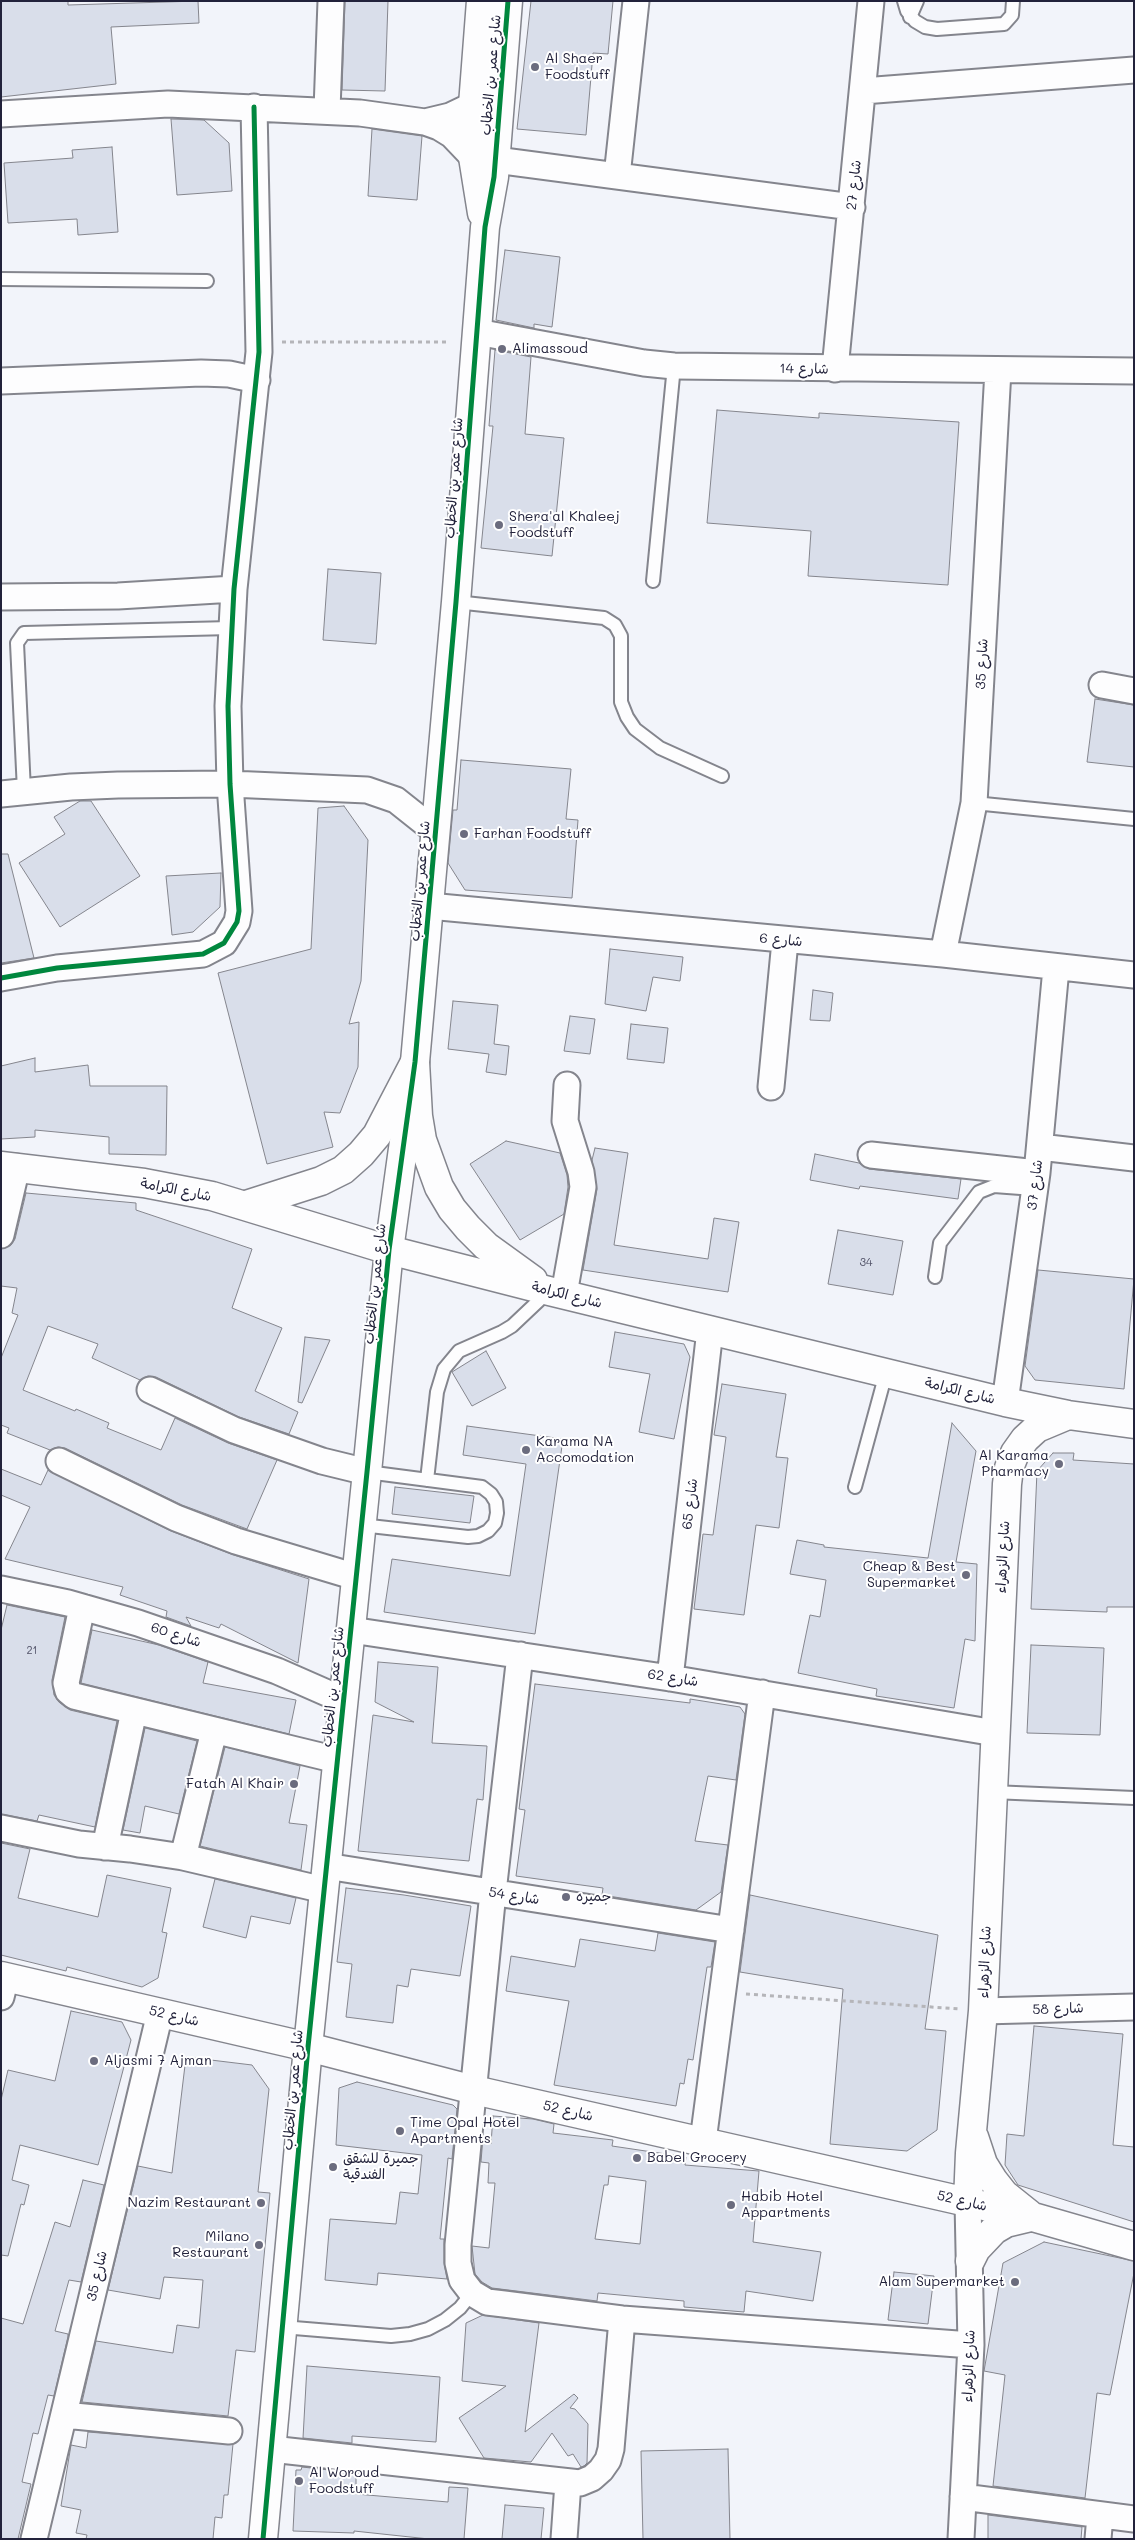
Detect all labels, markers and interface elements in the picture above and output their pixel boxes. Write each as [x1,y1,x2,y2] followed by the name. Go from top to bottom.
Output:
[477,14,505,136] street label: شارع عمر بن الخطاب
[545,51,610,84] place label: Al Shaer Foodstuff
[529,61,541,73] marker: Al Shaer Foodstuff
[843,159,865,211] street label: شارع 27
[512,341,588,357] place label: Alimassoud
[496,343,508,355] marker: Alimassoud
[779,360,829,378] street label: شارع 14
[441,417,467,539] street label: شارع عمر بن الخطاب
[509,509,620,542] place label: Shera'al Khaleej Foodstuff
[493,519,505,531] marker: Shera'al Khaleej Foodstuff
[972,638,992,690] street label: شارع 35
[406,820,434,942] street label: شارع عمر بن الخطاب
[474,826,591,842] place label: Farhan Foodstuff
[458,828,470,840] marker: Farhan Foodstuff
[759,930,803,950] street label: شارع 6
[1024,1159,1046,1211] street label: شارع 37
[139,1175,213,1205] street label: شارع الكرامة
[360,1223,390,1345] street label: شارع عمر بن الخطاب
[860,1256,872,1270] house number: 34
[530,1278,604,1312] street label: شارع الكرامة
[923,1374,997,1408] street label: شارع الكرامة
[536,1434,634,1466] place label: Karama NA Accomodation
[520,1444,532,1456] marker: Karama NA Accomodation
[978,1448,1049,1480] place label: Al Karama Pharmacy
[1053,1458,1065,1470] marker: Al Karama Pharmacy
[679,1477,701,1531] street label: شارع 65
[993,1520,1013,1594] street label: شارع الزهراء
[863,1559,956,1591] place label: Cheap & Best Supermarket
[960,1569,972,1581] marker: Cheap & Best Supermarket
[149,1619,203,1651] street label: شارع 60
[318,1626,348,1748] street label: شارع عمر بن الخطاب
[26,1644,38,1658] house number: 21
[646,1666,700,1690] street label: شارع 62
[186,1776,284,1792] place label: Fatah Al Khair
[288,1778,300,1790] marker: Fatah Al Khair
[487,1884,541,1908] street label: شارع 54
[576,1889,611,1905] place label: جميره
[560,1891,572,1903] marker: جميره
[975,1925,995,1999] street label: شارع الزهراء
[1032,2000,1084,2018] street label: شارع 58
[147,2002,201,2030] street label: شارع 52
[279,2029,307,2151] street label: شارع عمر بن الخطاب
[104,2053,212,2069] place label: Aljasmi 7 Ajman
[88,2055,100,2067] marker: Aljasmi 7 Ajman
[541,2097,595,2125] street label: شارع 52
[410,2115,519,2148] place label: Time Opal Hotel Apartments
[394,2125,406,2137] marker: Time Opal Hotel Apartments
[647,2150,747,2166] place label: Babel Grocery
[343,2151,418,2184] place label: جميرة للشقق الفندقية
[631,2152,643,2164] marker: Babel Grocery
[327,2161,339,2173] marker: جميرة للشقق الفندقية
[935,2187,989,2215] street label: شارع 52
[741,2189,830,2222] place label: Habib Hotel Appartments
[128,2195,251,2211] place label: Nazim Restaurant
[255,2197,267,2209] marker: Nazim Restaurant
[725,2199,737,2211] marker: Habib Hotel Appartments
[172,2229,249,2262] place label: Milano Restaurant
[253,2239,265,2251] marker: Milano Restaurant
[83,2249,111,2303] street label: شارع 35
[878,2274,1005,2290] place label: Alam Supermarket
[1009,2276,1021,2288] marker: Alam Supermarket
[959,2329,979,2403] street label: شارع الزهراء
[309,2465,379,2498] place label: Al Woroud Foodstuff
[293,2475,305,2487] marker: Al Woroud Foodstuff

